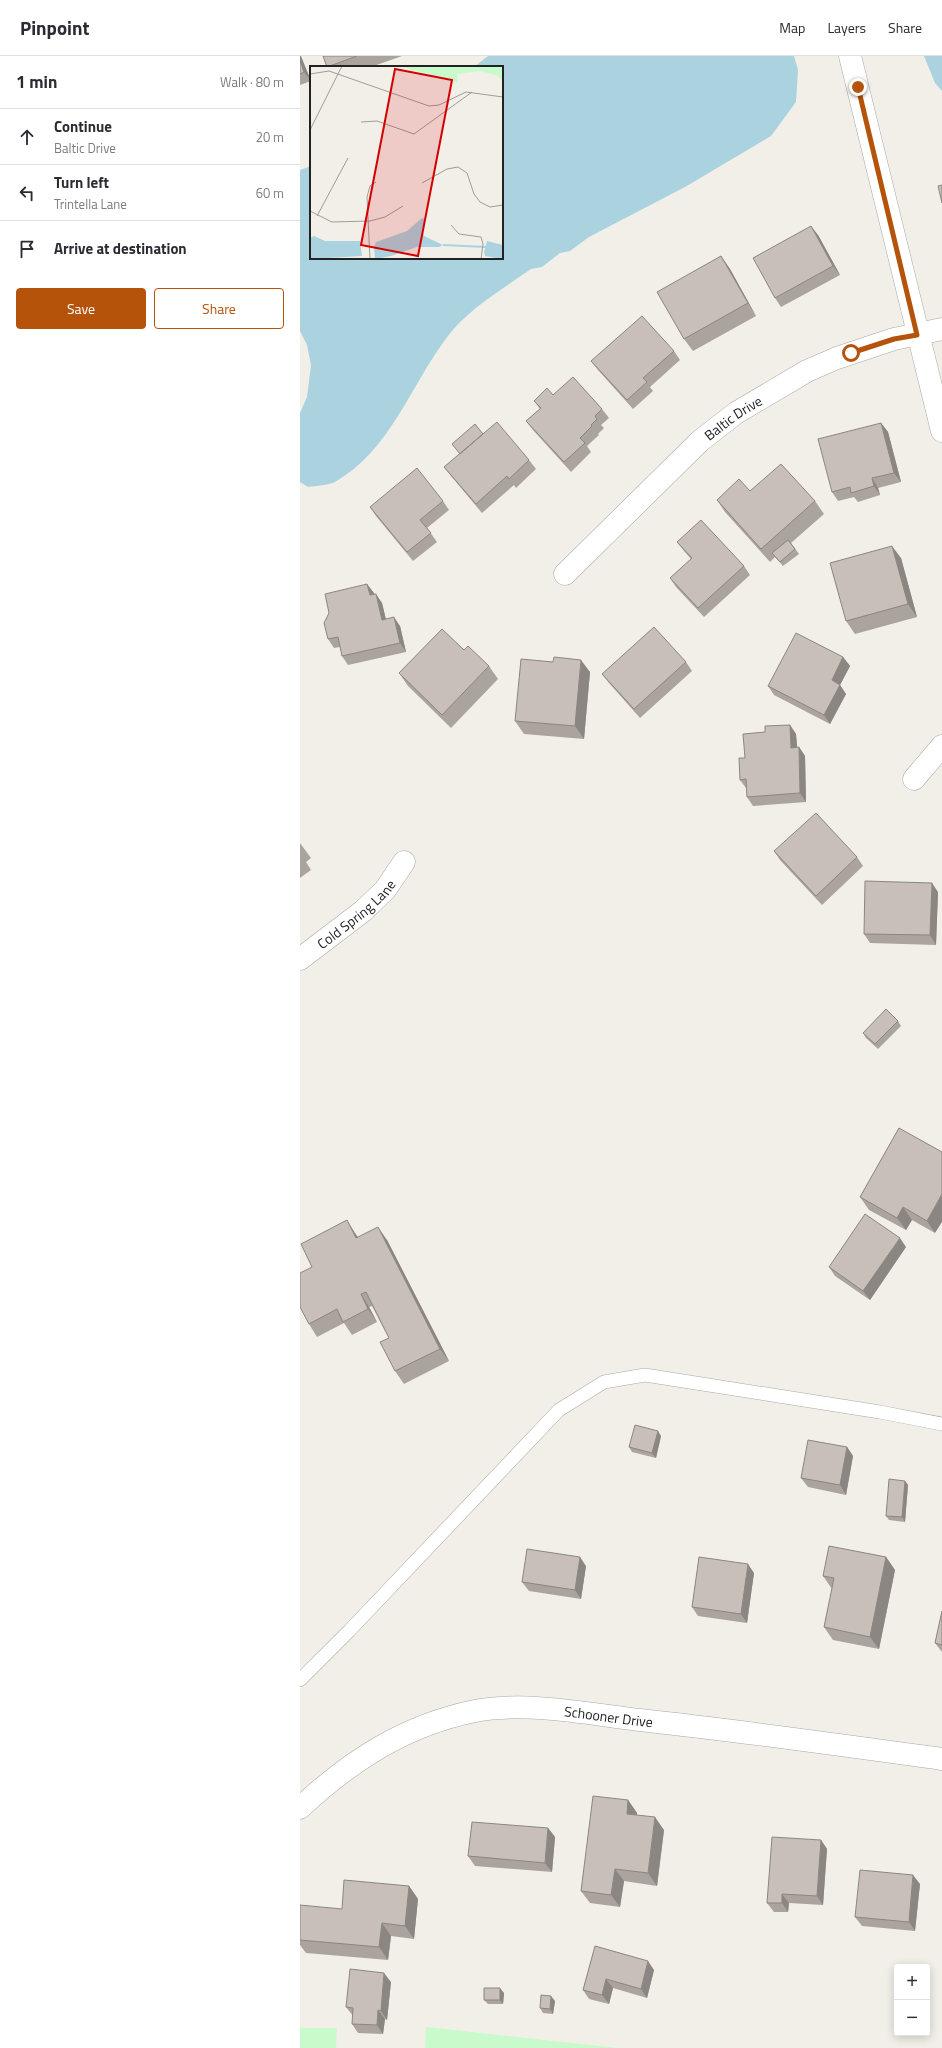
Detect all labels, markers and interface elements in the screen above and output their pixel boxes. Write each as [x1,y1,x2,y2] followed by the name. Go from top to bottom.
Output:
[20,13,89,42] text: Pinpoint
[779,17,805,38] text: Map
[827,17,866,38] text: Layers
[888,17,922,38] text: Share
[310,66,503,259] inset map
[16,69,57,95] text: 1 min
[220,72,284,92] text: Walk · 80 m
[849,78,867,96] route end
[54,115,112,138] text: Continue
[16,126,38,148] icon: ahead
[256,127,284,147] text: 20 m
[54,138,116,158] text: Baltic Drive
[54,171,109,194] text: Turn left
[16,182,38,204] icon: left
[256,183,284,203] text: 60 m
[54,194,127,214] text: Trintella Lane
[54,237,187,260] text: Arrive at destination
[16,238,38,260] icon: arrive
[16,288,146,329] button: Save
[154,288,284,329] button: Share
[842,344,860,362] route start
[699,390,766,445] street label: Baltic Drive
[312,875,400,953] street label: Cold Spring Lane
[563,1700,654,1732] street label: Schooner Drive
[894,1964,930,2036] map controls
[894,1964,930,2000] button: +
[894,2000,930,2036] button: −

